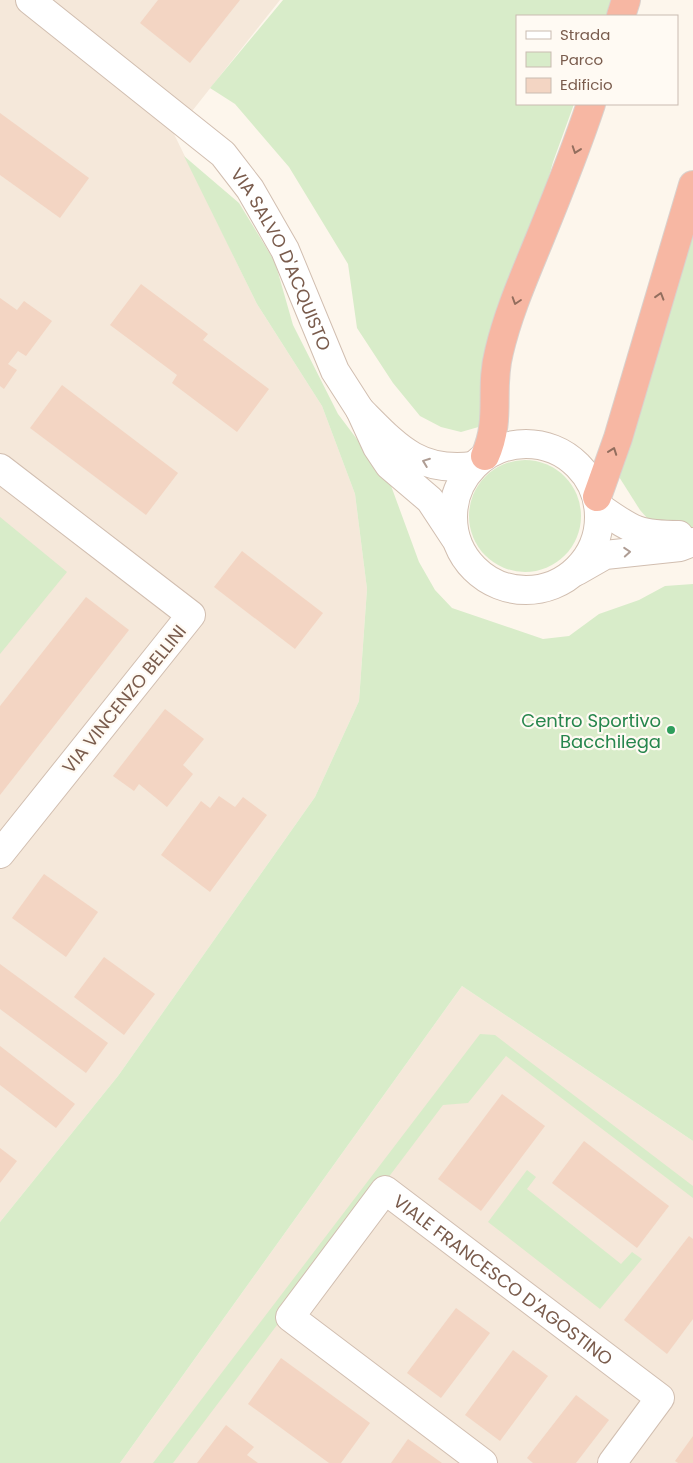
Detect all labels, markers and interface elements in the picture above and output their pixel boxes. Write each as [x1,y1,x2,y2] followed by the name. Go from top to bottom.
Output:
[516,15,678,105] legend
[560,24,610,45] text: Strada
[560,49,603,70] text: Parco
[560,74,613,95] text: Edificio
[572,145,582,154] one-way arrow
[225,162,338,354] street label: VIA SALVO D'ACQUISTO
[655,292,665,300] one-way arrow
[511,296,521,305] one-way arrow
[607,447,617,456] one-way arrow
[422,458,431,468] one-way arrow
[624,547,632,558] one-way arrow
[56,619,192,779] street label: VIA VINCENZO BELLINI
[521,708,661,754] place label: Centro Sportivo Bacchilega
[665,724,677,736] marker: Centro Sportivo Bacchilega
[388,1188,618,1371] street label: VIALE FRANCESCO D'AGOSTINO

